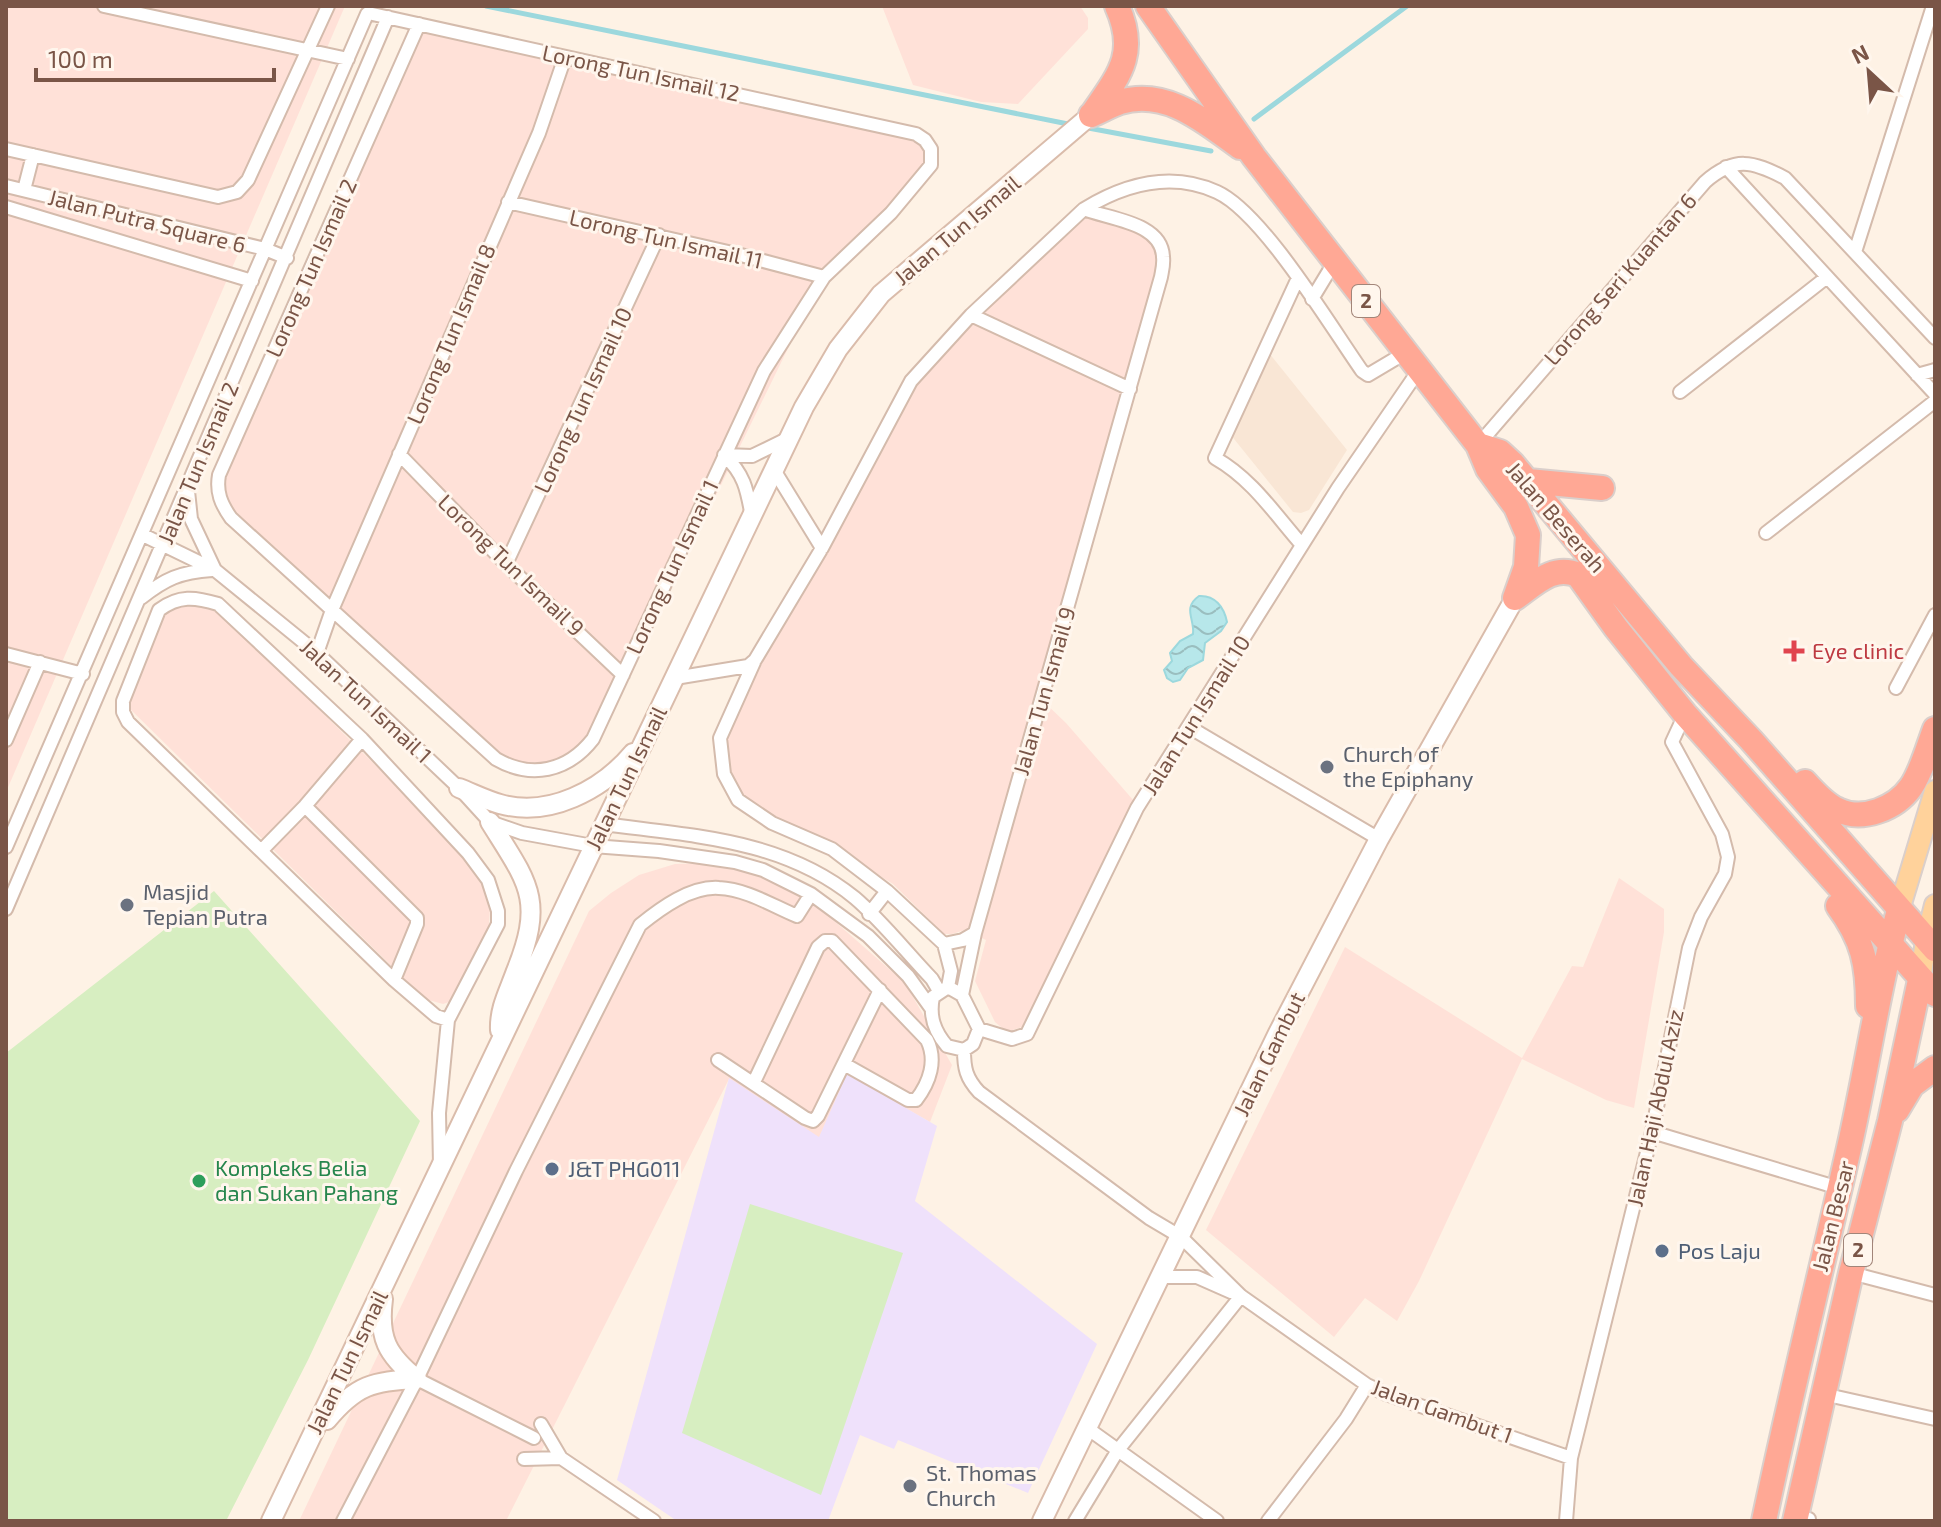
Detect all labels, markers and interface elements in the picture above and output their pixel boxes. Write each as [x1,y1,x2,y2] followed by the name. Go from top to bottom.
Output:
[36,32,274,82] scale bar
[1829,32,1909,112] north arrow
[540,38,742,106] street label: Lorong Tun Ismail 12
[1847,38,1873,68] text: N
[48,44,113,73] text: 100 m
[888,169,1025,290] street label: Jalan Tun Ismail
[259,174,361,361] street label: Lorong Tun Ismail 2
[46,183,249,257] street label: Jalan Putra Square 6
[1538,187,1701,370] street label: Lorong Seri Kuantan 6
[567,203,765,273] street label: Lorong Tun Ismail 11
[400,240,500,428] street label: Lorong Tun Ismail 8
[1352,285,1380,317] road number: 2
[528,303,637,497] street label: Lorong Tun Ismail 10
[151,378,243,547] street label: Jalan Tun Ismail 2
[1502,456,1612,577] street label: Jalan Beserah
[619,476,723,658] street label: Lorong Tun Ismail 1
[433,488,590,641] street label: Lorong Tun Ismail 9
[1007,604,1079,778] street label: Jalan Tun Ismail 9
[1136,630,1255,799] street label: Jalan Tun Ismail 10
[296,633,438,768] street label: Jalan Tun Ismail 1
[1812,637,1904,663] place label: Eye clinic
[1783,640,1805,662] marker: Eye clinic
[579,701,671,854] street label: Jalan Tun Ismail
[1343,740,1474,791] place label: Church of the Epiphany
[1318,758,1336,776] marker: Church of the Epiphany
[143,878,268,929] place label: Masjid Tepian Putra
[118,896,136,914] marker: Masjid Tepian Putra
[1227,987,1309,1120] street label: Jalan Gambut
[1620,1007,1689,1209] street label: Jalan Haji Abdul Aziz
[215,1154,398,1205] place label: Kompleks Belia dan Sukan Pahang
[568,1155,681,1181] place label: J&T PHG011
[1806,1157,1858,1274] street label: Jalan Besar
[543,1160,561,1178] marker: J&T PHG011
[190,1172,208,1190] marker: Kompleks Belia dan Sukan Pahang
[1844,1234,1872,1266] road number: 2
[1678,1237,1761,1264] place label: Pos Laju
[1653,1242,1671,1260] marker: Pos Laju
[300,1285,392,1438] street label: Jalan Tun Ismail
[1368,1373,1516,1448] street label: Jalan Gambut 1
[926,1459,1037,1510] place label: St. Thomas Church
[901,1477,919,1495] marker: St. Thomas Church

